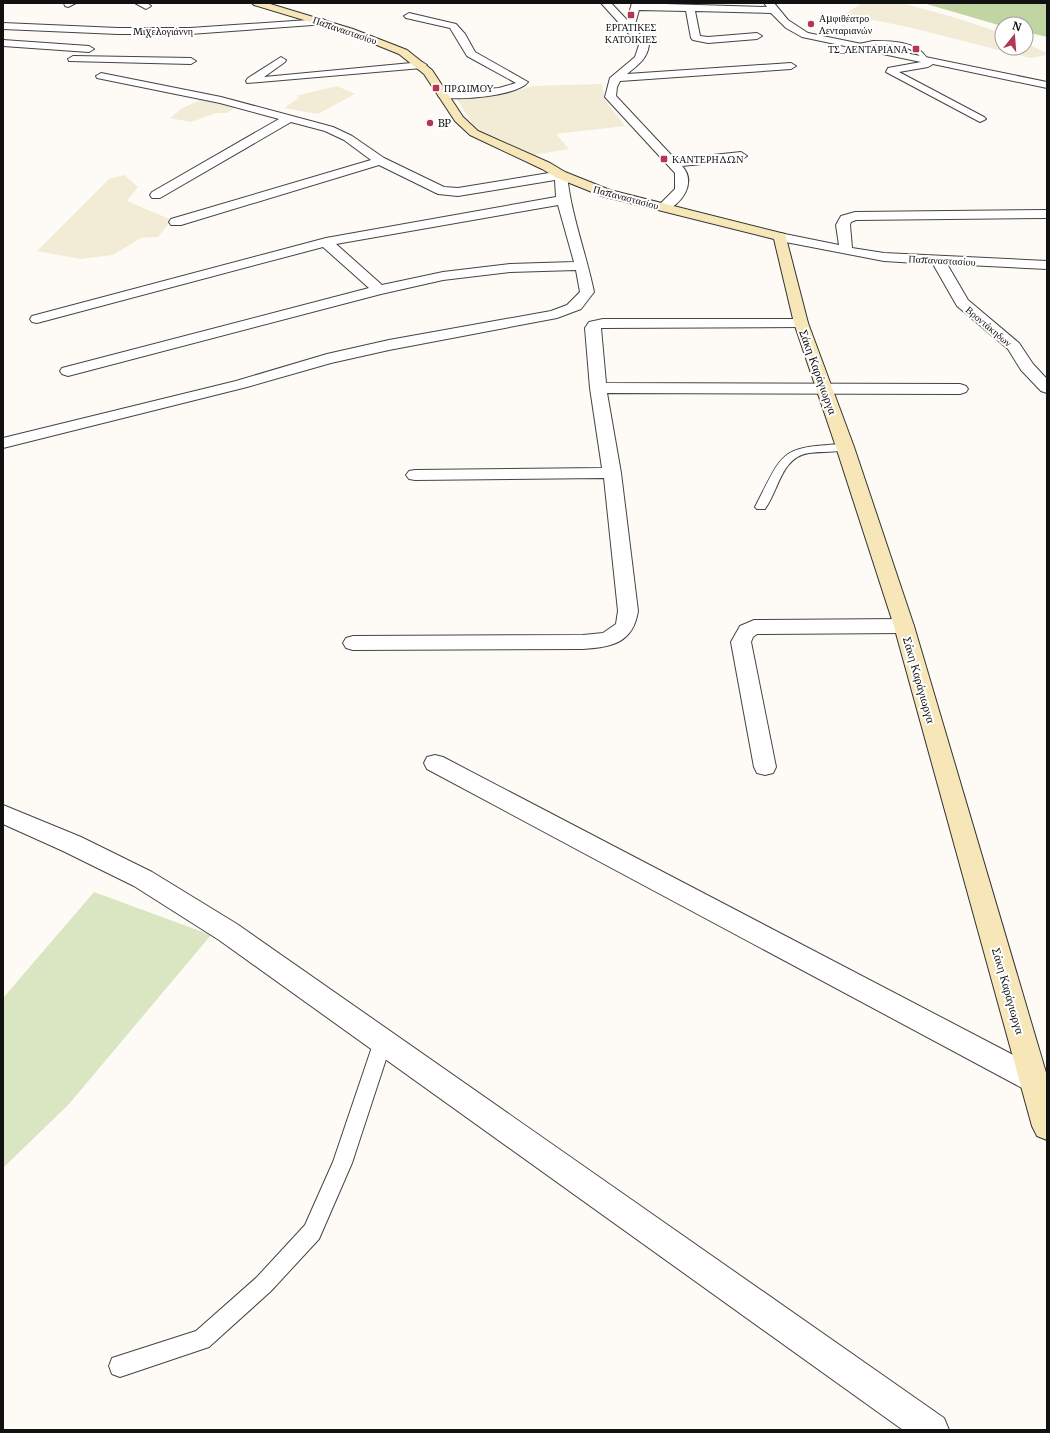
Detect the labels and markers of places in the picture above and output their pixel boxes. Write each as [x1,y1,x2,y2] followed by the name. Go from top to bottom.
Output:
[626,10,636,20] marker: ΕΡΓΑΤΙΚΕΣ ΚΑΤΟΙΚΙΕΣ
[818,12,873,37] place label: Αμφιθέατρο Λενταριανών
[806,19,816,29] marker: Αμφιθέατρο Λενταριανών
[605,21,657,46] place label: ΕΡΓΑΤΙΚΕΣ ΚΑΤΟΙΚΙΕΣ
[828,43,909,56] place label: ΤΣ_ΛΕΝΤΑΡΙΑΝΑ
[911,44,921,54] marker: ΤΣ_ΛΕΝΤΑΡΙΑΝΑ
[444,82,494,95] place label: ΠΡΩΙΜΟΥ
[431,83,441,93] marker: ΠΡΩΙΜΟΥ
[438,117,452,130] place label: BP
[425,118,435,128] marker: BP
[672,153,743,166] place label: ΚΑΝΤΕΡΗΔΩΝ
[659,154,669,164] marker: ΚΑΝΤΕΡΗΔΩΝ

